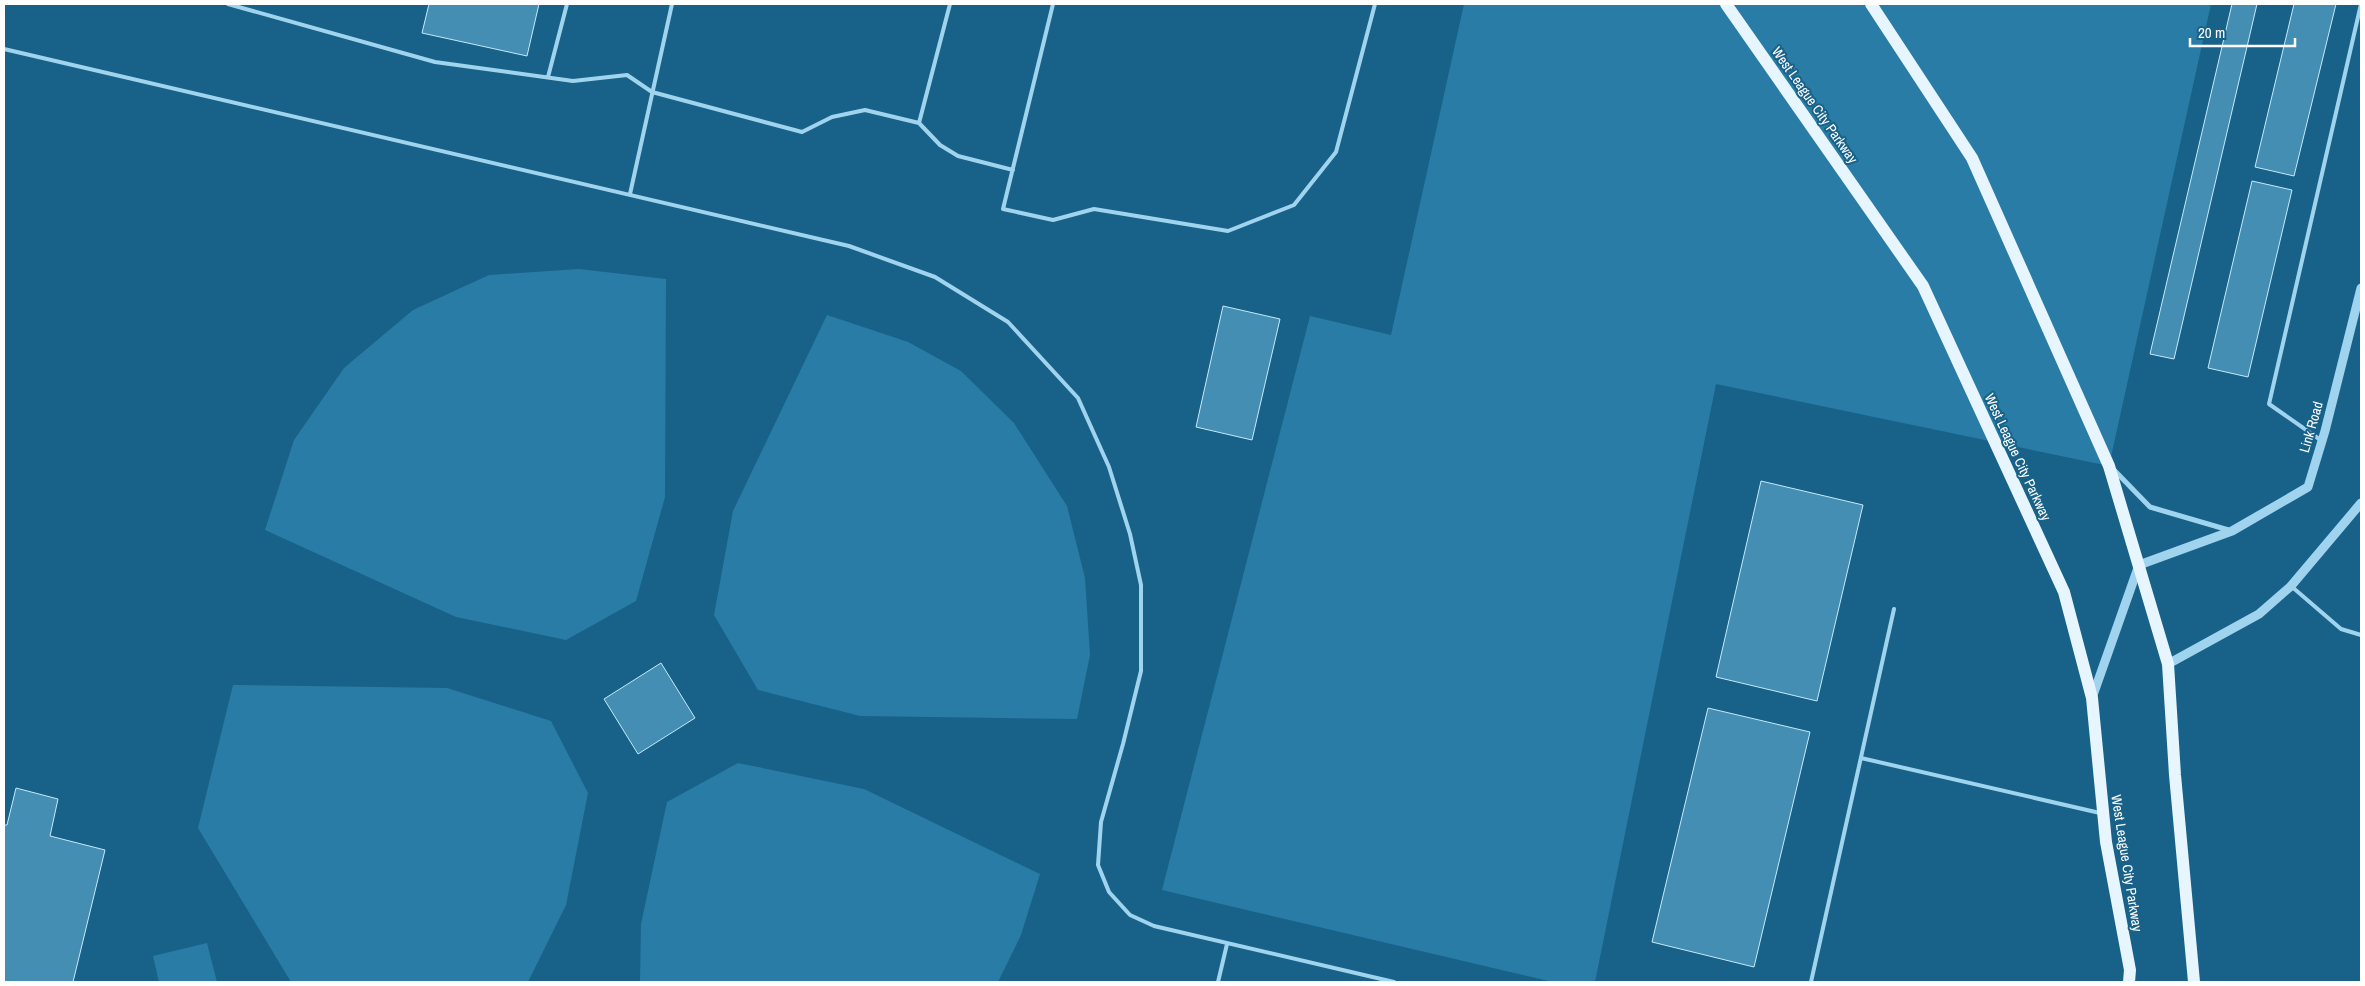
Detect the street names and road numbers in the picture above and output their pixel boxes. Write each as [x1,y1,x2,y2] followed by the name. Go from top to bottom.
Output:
[1768,43,1862,167] street label: West League City Parkway
[1981,391,2055,524] street label: West League City Parkway
[2295,399,2327,455] street label: Link Road
[2107,793,2147,933] street label: West League City Parkway

